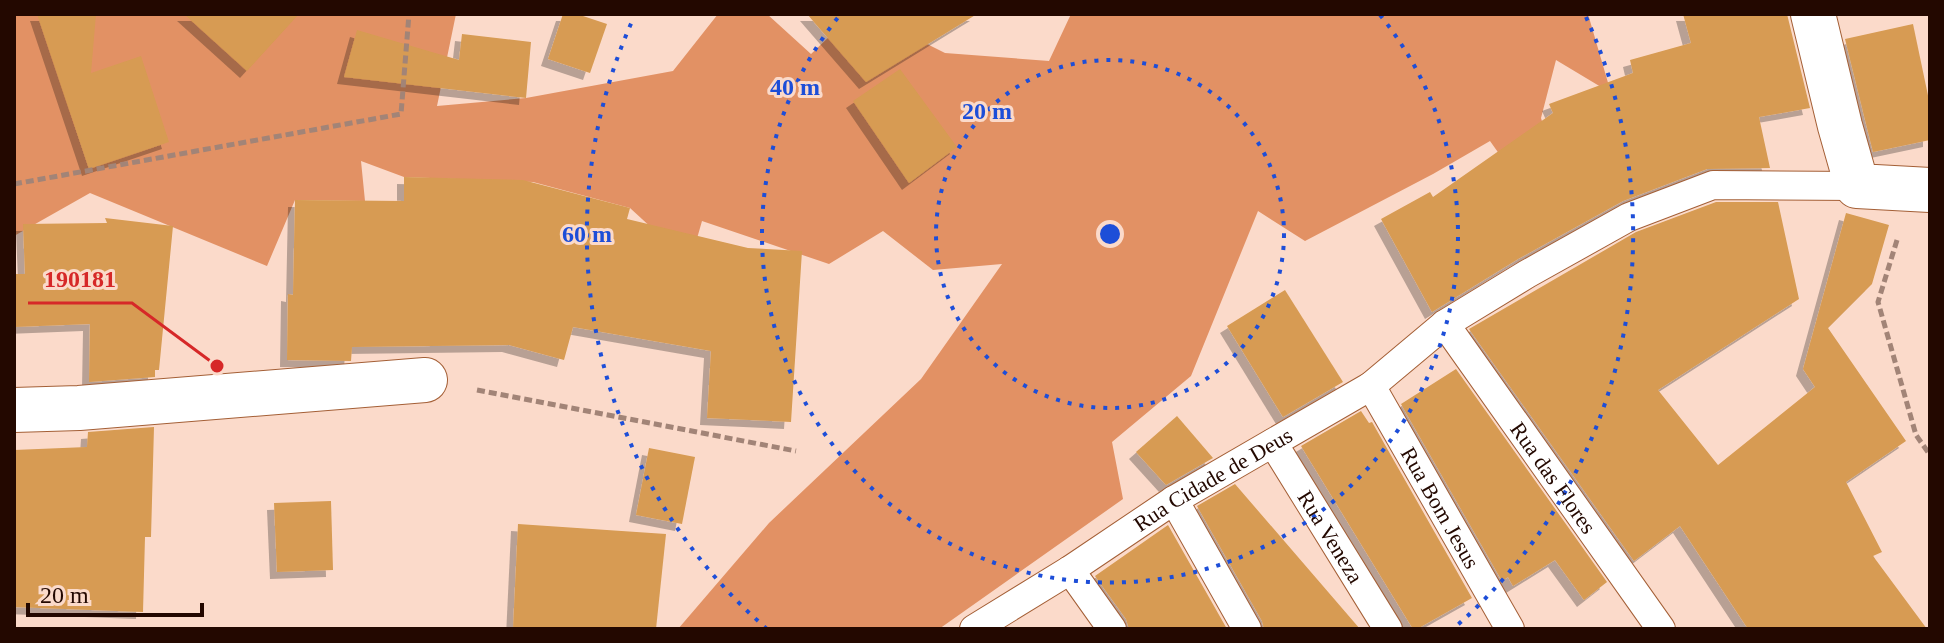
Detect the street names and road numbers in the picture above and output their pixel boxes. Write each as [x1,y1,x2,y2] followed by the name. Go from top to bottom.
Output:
[1506,417,1602,538] street label: Rua das Flores
[1129,422,1296,536] street label: Rua Cidade de Deus
[1396,442,1485,573] street label: Rua Bom Jesus
[1293,486,1369,588] street label: Rua Veneza

